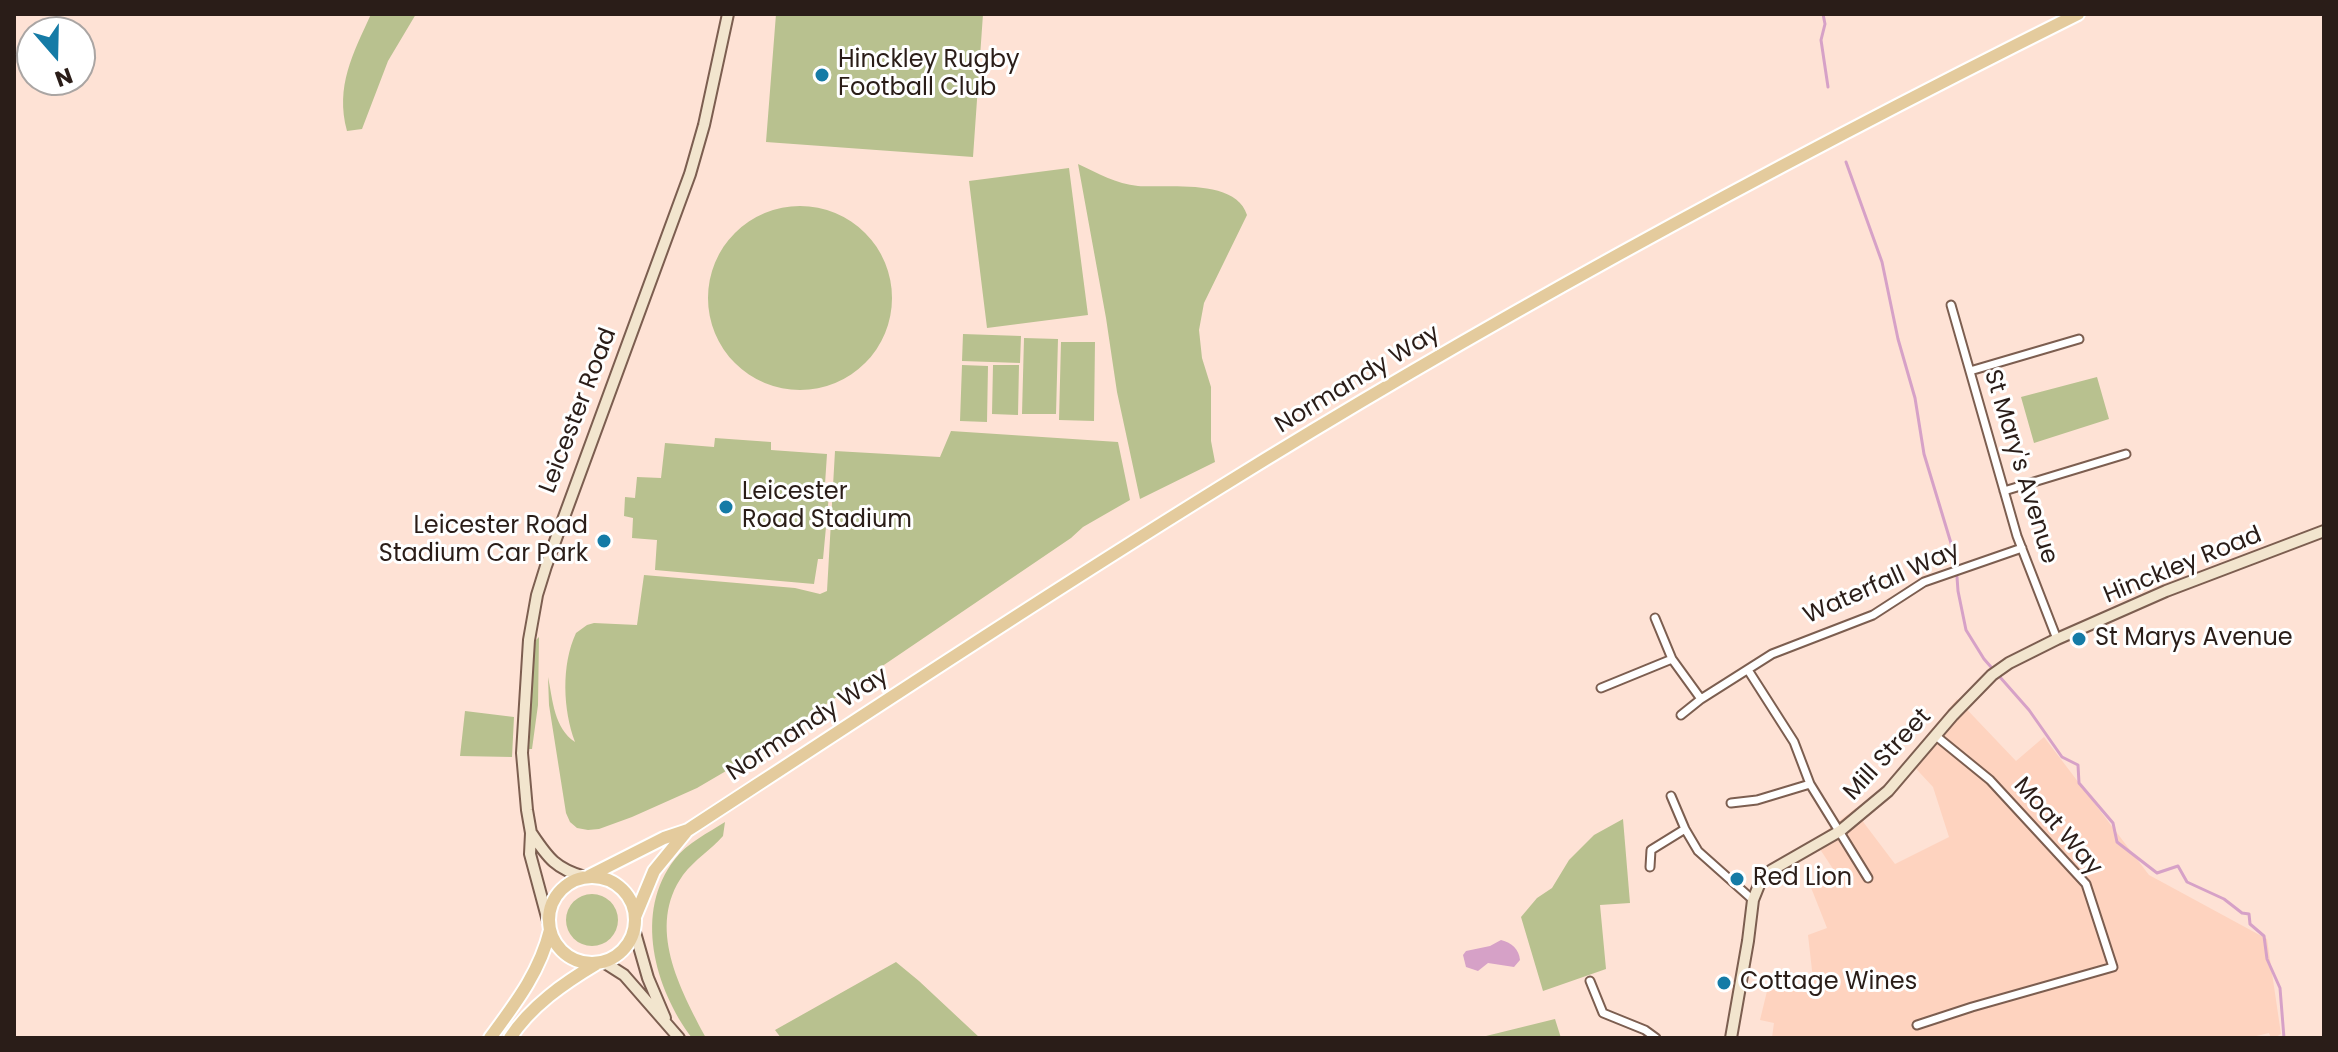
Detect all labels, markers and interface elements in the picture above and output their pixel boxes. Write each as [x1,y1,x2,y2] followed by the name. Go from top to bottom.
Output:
[16,16,96,96] north arrow
[838,47,1019,103] place label: Hinckley Rugby Football Club
[51,60,77,95] text: N
[813,66,831,84] marker: Hinckley Rugby Football Club
[1271,320,1445,440] street label: Normandy Way
[534,324,624,498] street label: Leicester Road
[1977,366,2063,568] street label: St Mary's Avenue
[742,479,912,535] place label: Leicester Road Stadium
[717,498,735,516] marker: Leicester Road Stadium
[379,513,588,569] place label: Leicester Road Stadium Car Park
[2100,521,2266,611] street label: Hinckley Road
[595,532,613,550] marker: Leicester Road Stadium Car Park
[1800,537,1964,631] street label: Waterfall Way
[2095,625,2293,653] place label: St Marys Avenue
[2070,630,2088,648] marker: St Marys Avenue
[722,662,894,788] street label: Normandy Way
[1838,703,1938,807] street label: Mill Street
[2007,772,2107,882] street label: Moat Way
[1753,865,1852,893] place label: Red Lion
[1728,870,1746,888] marker: Red Lion
[1740,969,1917,997] place label: Cottage Wines
[1715,974,1733,992] marker: Cottage Wines

